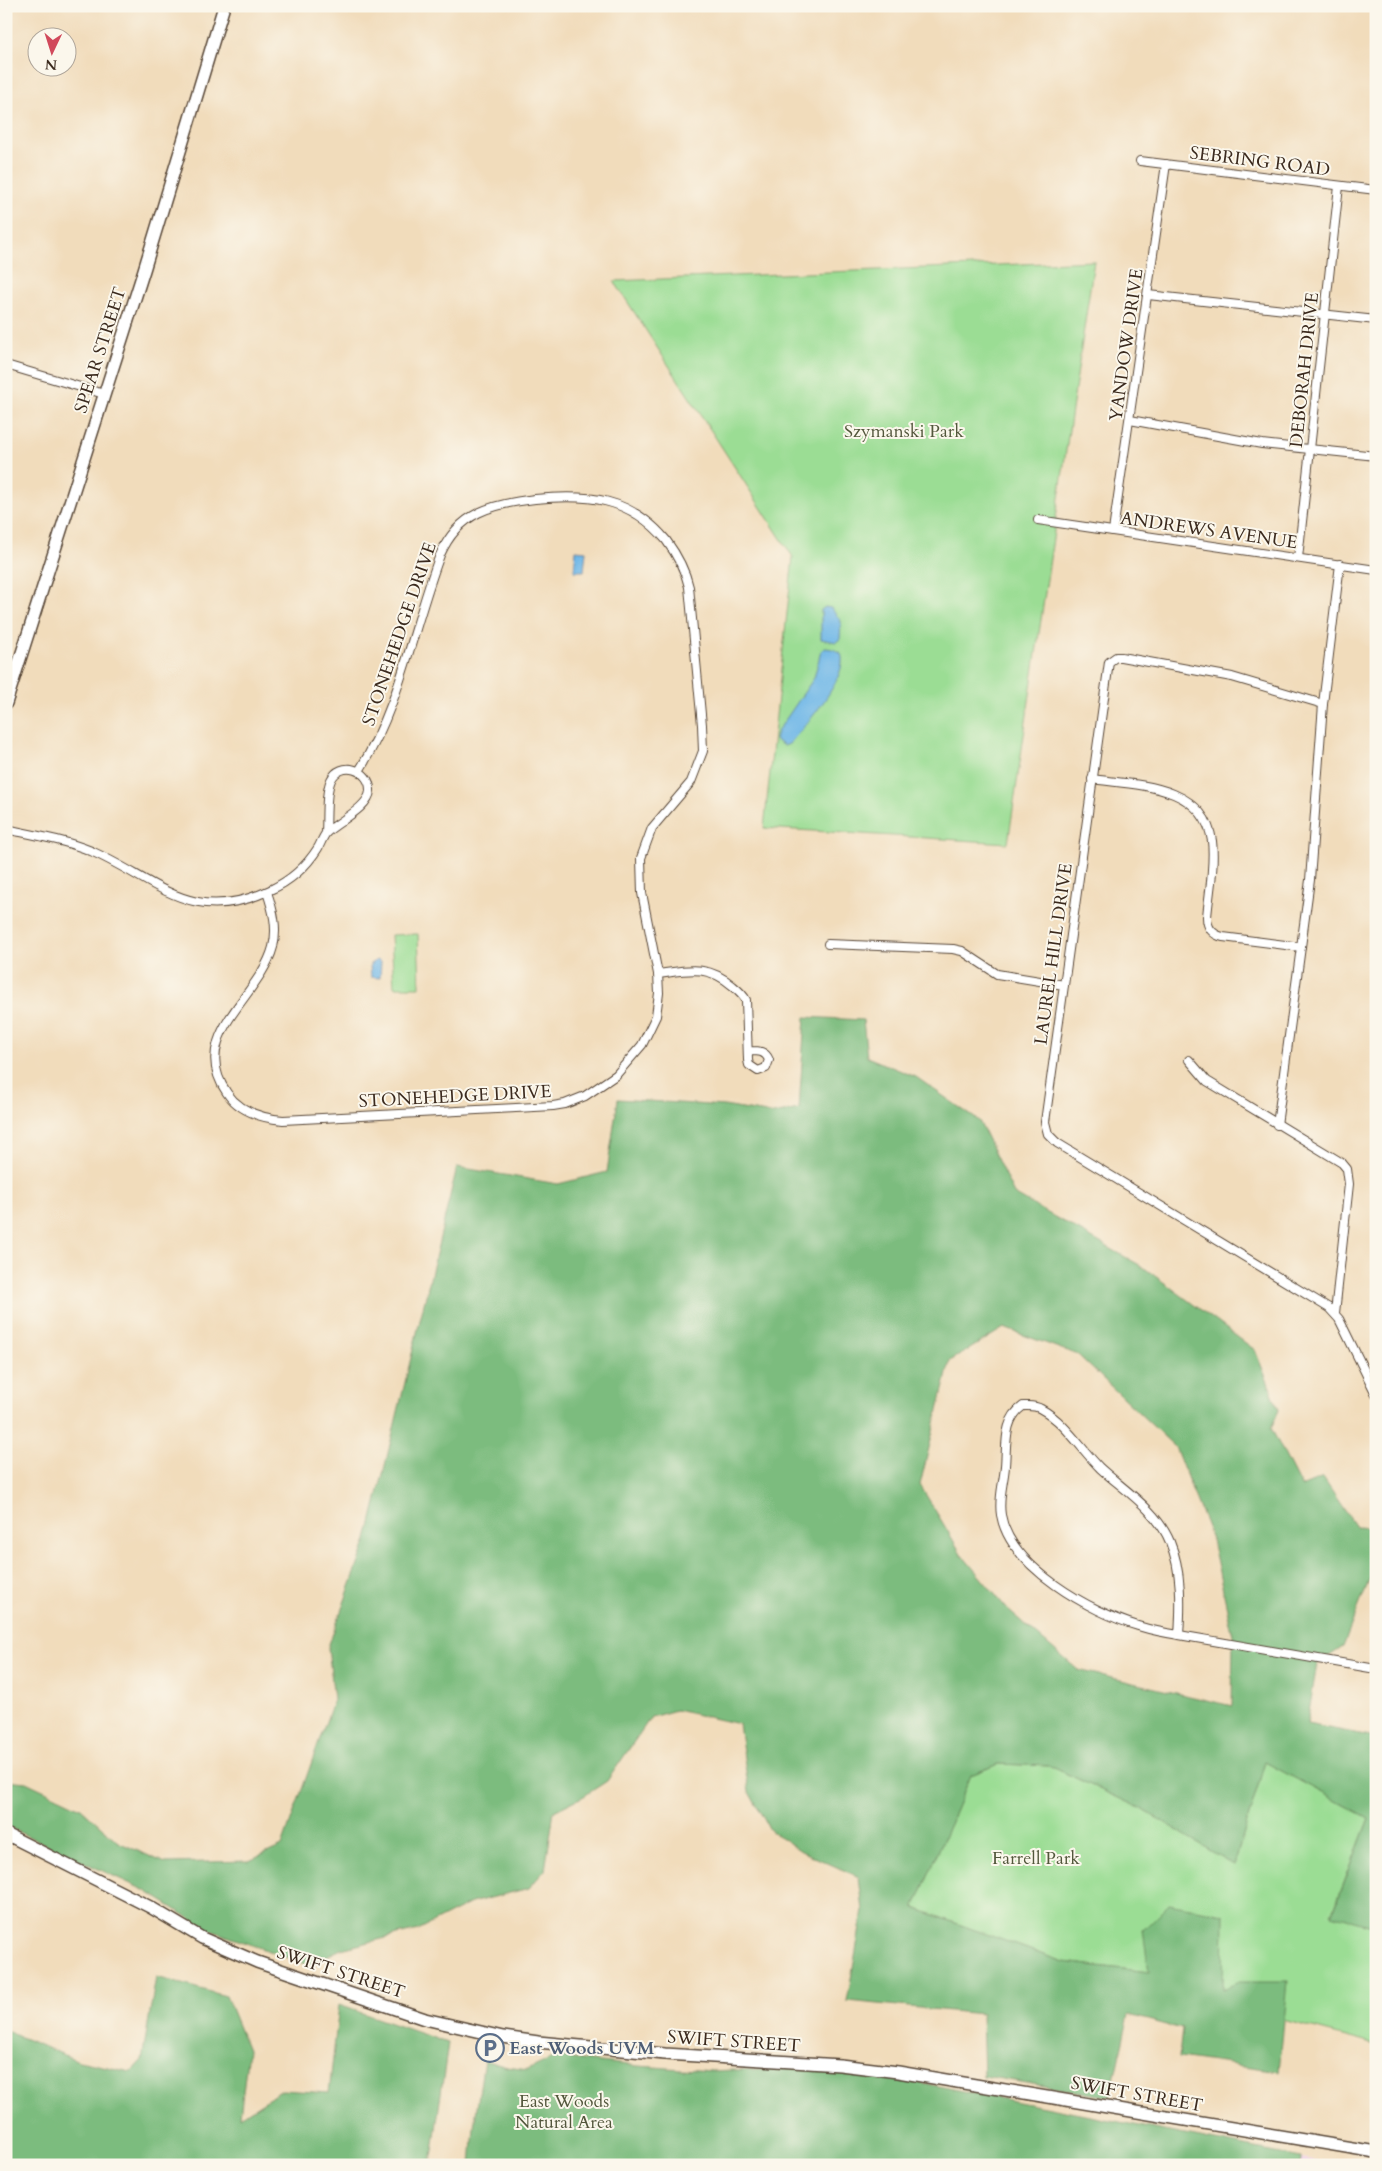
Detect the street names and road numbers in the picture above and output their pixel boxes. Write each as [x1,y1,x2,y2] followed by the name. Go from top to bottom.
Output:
[1189,141,1331,182] street label: SEBRING ROAD
[1103,267,1150,423] street label: YANDOW DRIVE
[68,284,133,416] street label: SPEAR STREET
[1284,291,1325,449] street label: DEBORAH DRIVE
[1119,506,1299,555] street label: ANDREWS AVENUE
[356,539,443,729] street label: STONEHEDGE DRIVE
[1028,862,1079,1046] street label: LAUREL HILL DRIVE
[358,1079,552,1114] street label: STONEHEDGE DRIVE
[274,1940,408,2005] street label: SWIFT STREET
[667,2024,801,2059] street label: SWIFT STREET
[1069,2071,1205,2118] street label: SWIFT STREET

